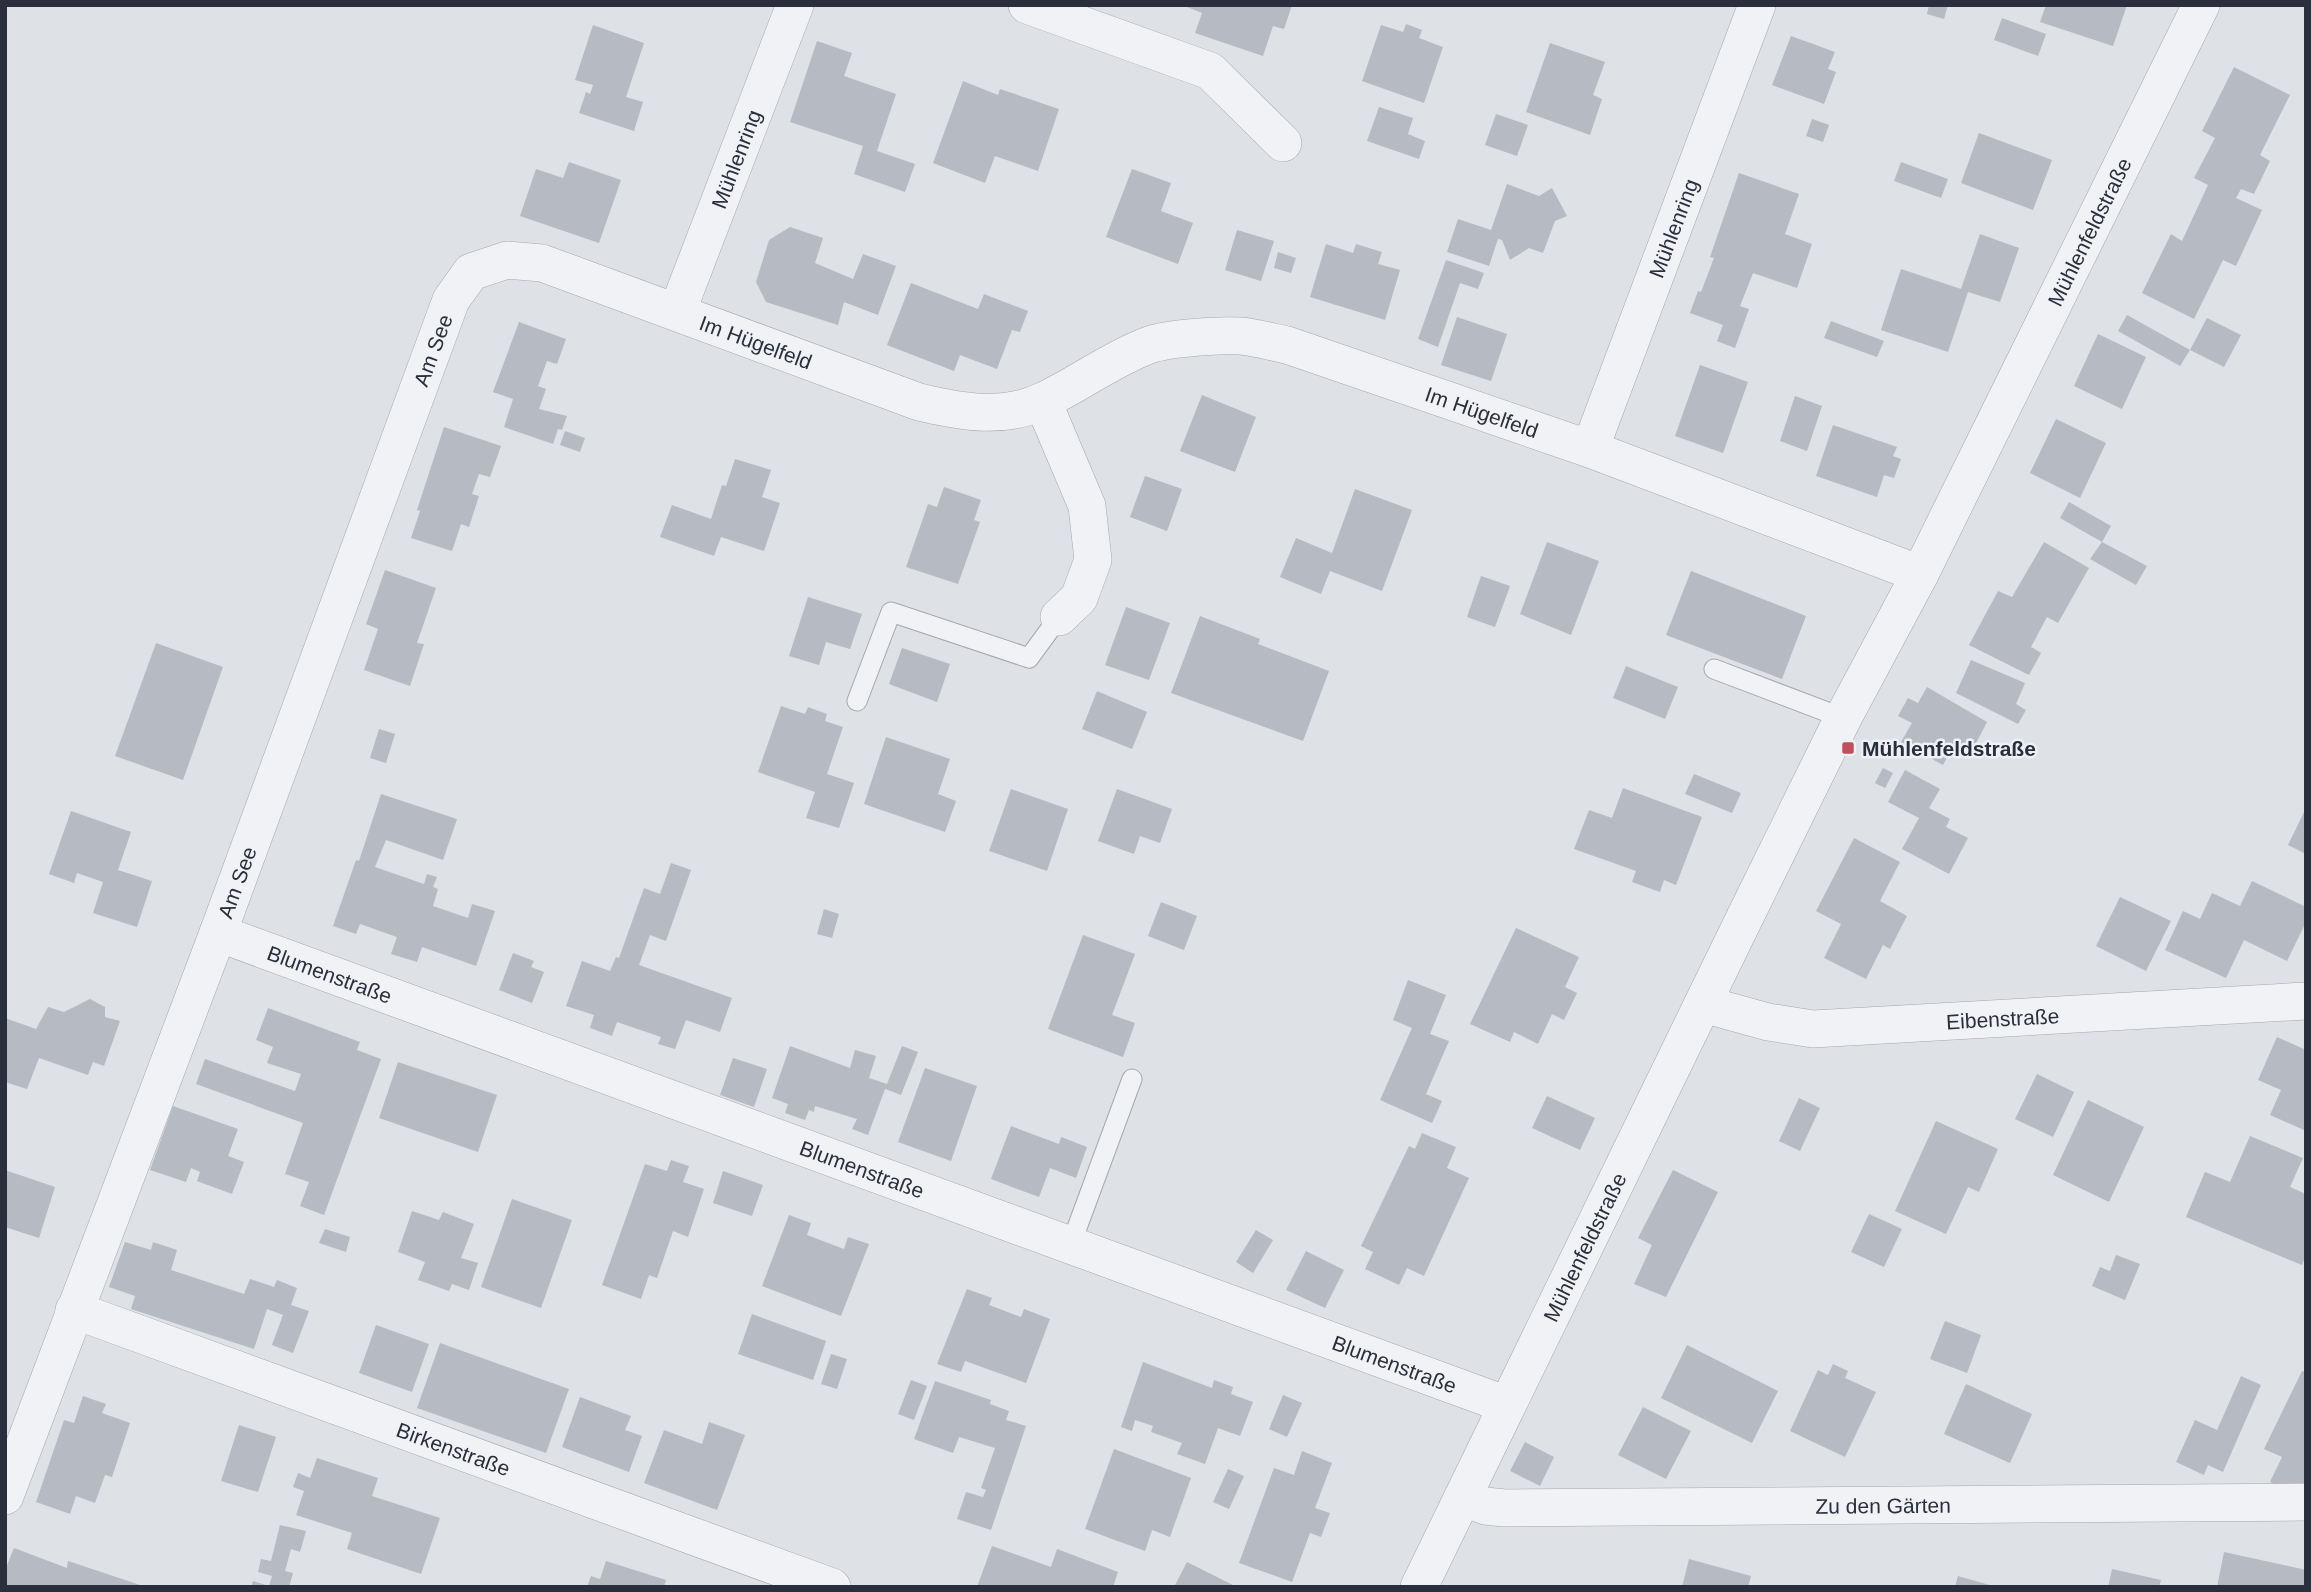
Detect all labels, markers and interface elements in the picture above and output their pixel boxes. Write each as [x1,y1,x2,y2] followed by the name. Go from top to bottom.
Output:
[706,106,765,212] street label: Mühlenring
[2043,154,2135,310] street label: Mühlenfeldstraße
[1644,175,1702,281] street label: Mühlenring
[409,311,456,389] street label: Am See
[697,311,815,373] street label: Im Hügelfeld
[1422,382,1541,442] street label: Im Hügelfeld
[1862,737,2036,760] place label: Mühlenfeldstraße
[1840,740,1856,756] marker: Mühlenfeldstraße
[213,843,260,921] street label: Am See
[264,941,395,1007] street label: Blumenstraße
[1945,1004,2060,1033] street label: Eibenstraße
[797,1136,928,1202] street label: Blumenstraße
[1538,1169,1630,1325] street label: Mühlenfeldstraße
[1329,1331,1460,1397] street label: Blumenstraße
[394,1417,513,1480] street label: Birkenstraße
[1815,1493,1951,1517] street label: Zu den Gärten

